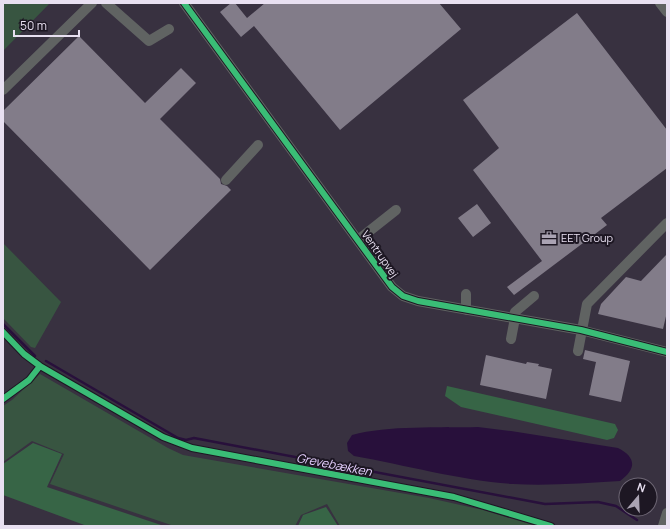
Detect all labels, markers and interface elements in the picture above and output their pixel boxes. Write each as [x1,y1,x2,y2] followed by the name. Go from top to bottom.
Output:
[14,12,79,38] scale bar
[20,17,47,34] text: 50 m
[359,227,402,280] street label: Ventrupvej
[540,229,558,247] office icon: EET Group
[561,230,614,245] place label: EET Group
[295,449,374,480] water label: Grevebækken
[618,477,658,517] north arrow
[635,479,648,495] text: N

